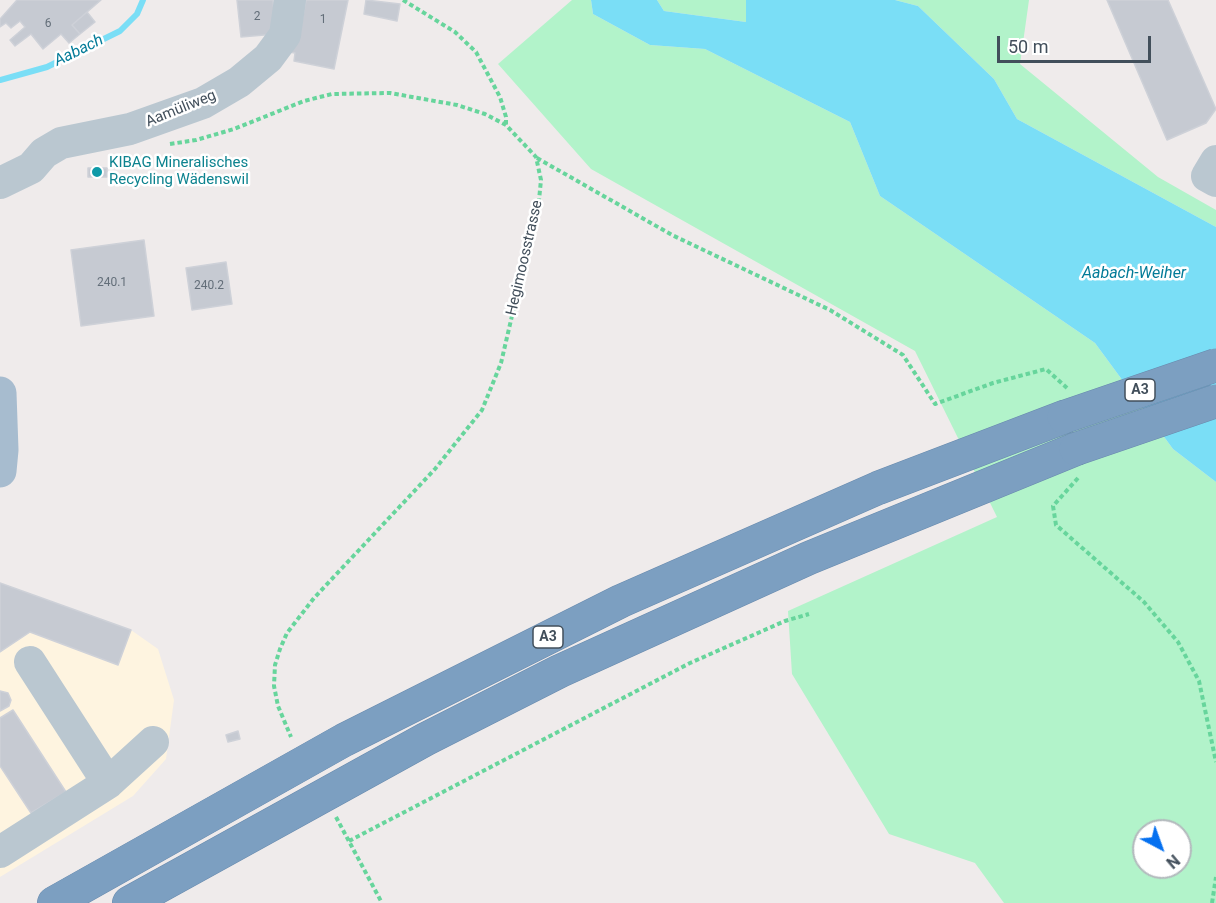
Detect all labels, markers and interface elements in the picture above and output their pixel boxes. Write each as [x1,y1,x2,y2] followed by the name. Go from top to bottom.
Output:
[254,10,260,24] house number: 2
[320,13,326,27] house number: 1
[45,17,51,31] house number: 6
[1000,24,1154,62] scale bar
[51,31,107,71] water label: Aabach
[1008,36,1048,57] text: 50 m
[143,87,219,131] street label: Aamüliweg
[109,154,249,189] place label: KIBAG Mineralisches Recycling Wädenswil
[90,165,104,179] marker: KIBAG Mineralisches Recycling Wädenswil
[503,199,547,317] street label: Hegimoosstrasse
[1082,264,1186,284] water label: Aabach-Weiher
[97,276,127,290] house number: 240.1
[194,279,224,293] house number: 240.2
[1125,379,1155,401] road number: A3
[533,626,563,648] road number: A3
[1132,819,1192,879] north arrow
[1162,851,1183,872] text: N

